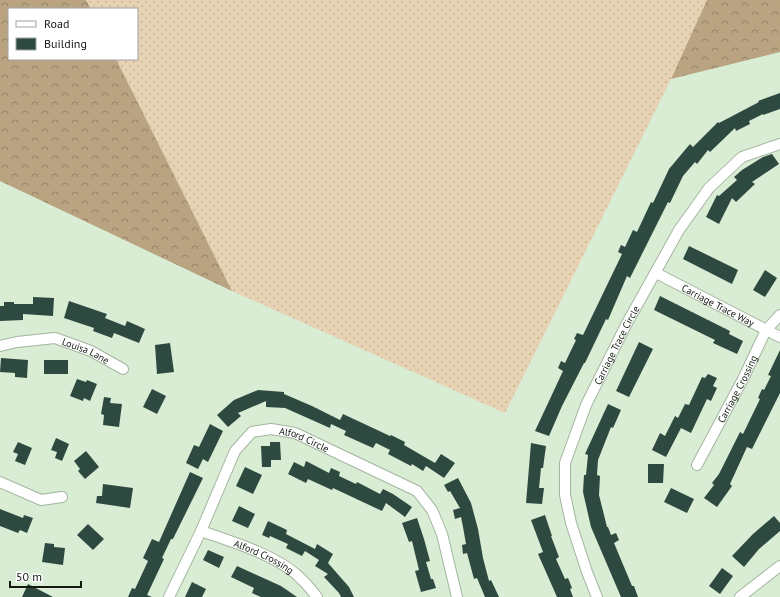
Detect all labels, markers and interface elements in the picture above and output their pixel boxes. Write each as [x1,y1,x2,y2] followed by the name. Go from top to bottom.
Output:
[8,8,138,60] legend
[44,16,69,31] text: Road
[44,36,87,51] text: Building
[680,281,757,329] street label: Carriage Trace Way
[591,303,642,387] street label: Carriage Trace Circle
[60,335,112,367] street label: Louisa Lane
[714,353,760,425] street label: Carriage Crossing
[278,424,331,455] street label: Alford Circle
[232,536,297,577] street label: Alford Crossing
[10,563,81,589] scale bar
[16,569,42,584] text: 50 m

